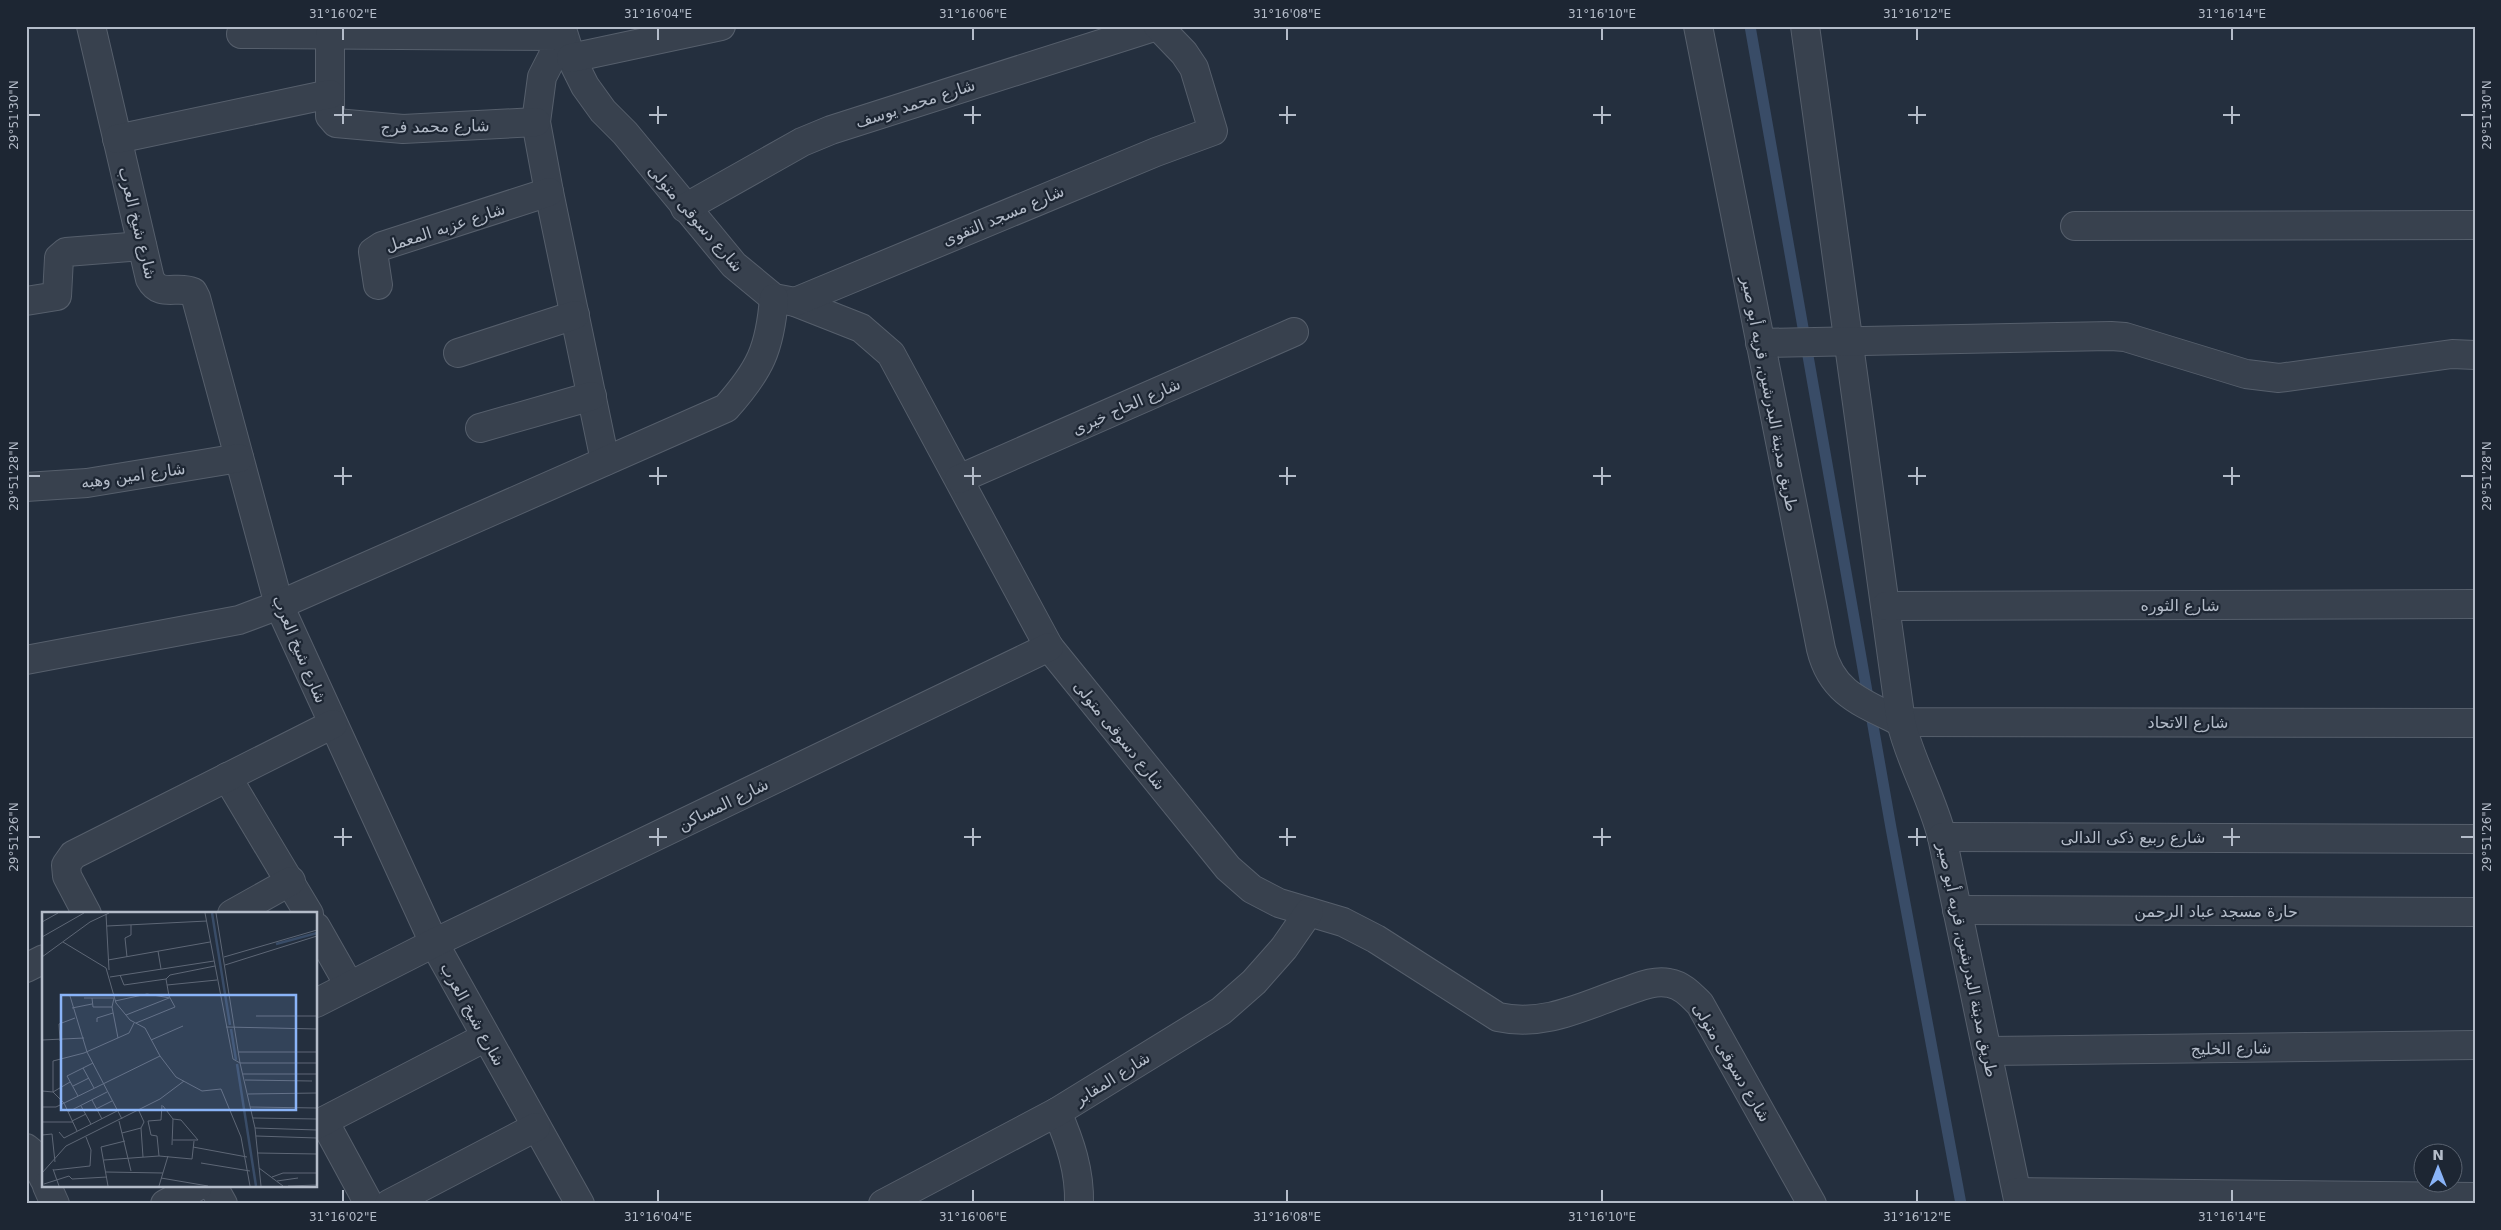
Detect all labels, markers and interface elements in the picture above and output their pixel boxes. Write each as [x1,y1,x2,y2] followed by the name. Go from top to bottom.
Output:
[309,7,377,21] text: 31°16'02"E
[624,7,692,21] text: 31°16'04"E
[939,7,1007,21] text: 31°16'06"E
[1253,7,1321,21] text: 31°16'08"E
[1568,7,1636,21] text: 31°16'10"E
[1883,7,1951,21] text: 31°16'12"E
[2198,7,2266,21] text: 31°16'14"E
[853,75,978,133] street label: شارع محمد يوسف
[7,80,21,150] text: 29°51'30"N
[2480,80,2494,150] text: 29°51'30"N
[380,116,490,138] street label: شارع محمد فرج
[643,161,747,276] street label: شارع دسوقى متولى
[113,165,161,282] street label: شارع شيخ العرب
[939,181,1067,251] street label: شارع مسجد التقوى
[383,199,508,257] street label: شارع عزبه المعمل
[1736,274,1803,514] street label: طريق مدينة البدرشين, قريه أبو صير
[1069,374,1184,440] street label: شارع الحاج خيرى
[7,441,21,511] text: 29°51'28"N
[2480,441,2494,511] text: 29°51'28"N
[80,459,187,493] street label: شارع امين وهبه
[267,592,331,706] street label: شارع شيخ العرب
[2140,596,2220,616] street label: شارع الثوره
[1069,677,1170,795] street label: شارع دسوقى متولى
[2148,713,2229,733] street label: شارع الاتحاد
[675,774,772,835] street label: شارع المساكن
[7,802,21,872] text: 29°51'26"N
[2480,802,2494,872] text: 29°51'26"N
[2061,828,2205,848] street label: شارع ربيع ذكى الدالى
[1932,840,2003,1079] street label: طريق مدينة البدرشين, قريه أبو صير
[2134,902,2298,922] street label: حارة مسجد عباد الرحمن
[42,912,318,1188] inset map
[435,959,509,1070] street label: شارع شيخ العرب
[1688,999,1775,1126] street label: شارع دسوقى متولى
[2190,1038,2272,1060] street label: شارع الخليج
[1070,1048,1154,1111] street label: شارع المقابر
[2414,1142,2464,1192] north arrow
[2432,1147,2444,1163] text: N
[309,1210,377,1224] text: 31°16'02"E
[624,1210,692,1224] text: 31°16'04"E
[939,1210,1007,1224] text: 31°16'06"E
[1253,1210,1321,1224] text: 31°16'08"E
[1568,1210,1636,1224] text: 31°16'10"E
[1883,1210,1951,1224] text: 31°16'12"E
[2198,1210,2266,1224] text: 31°16'14"E

